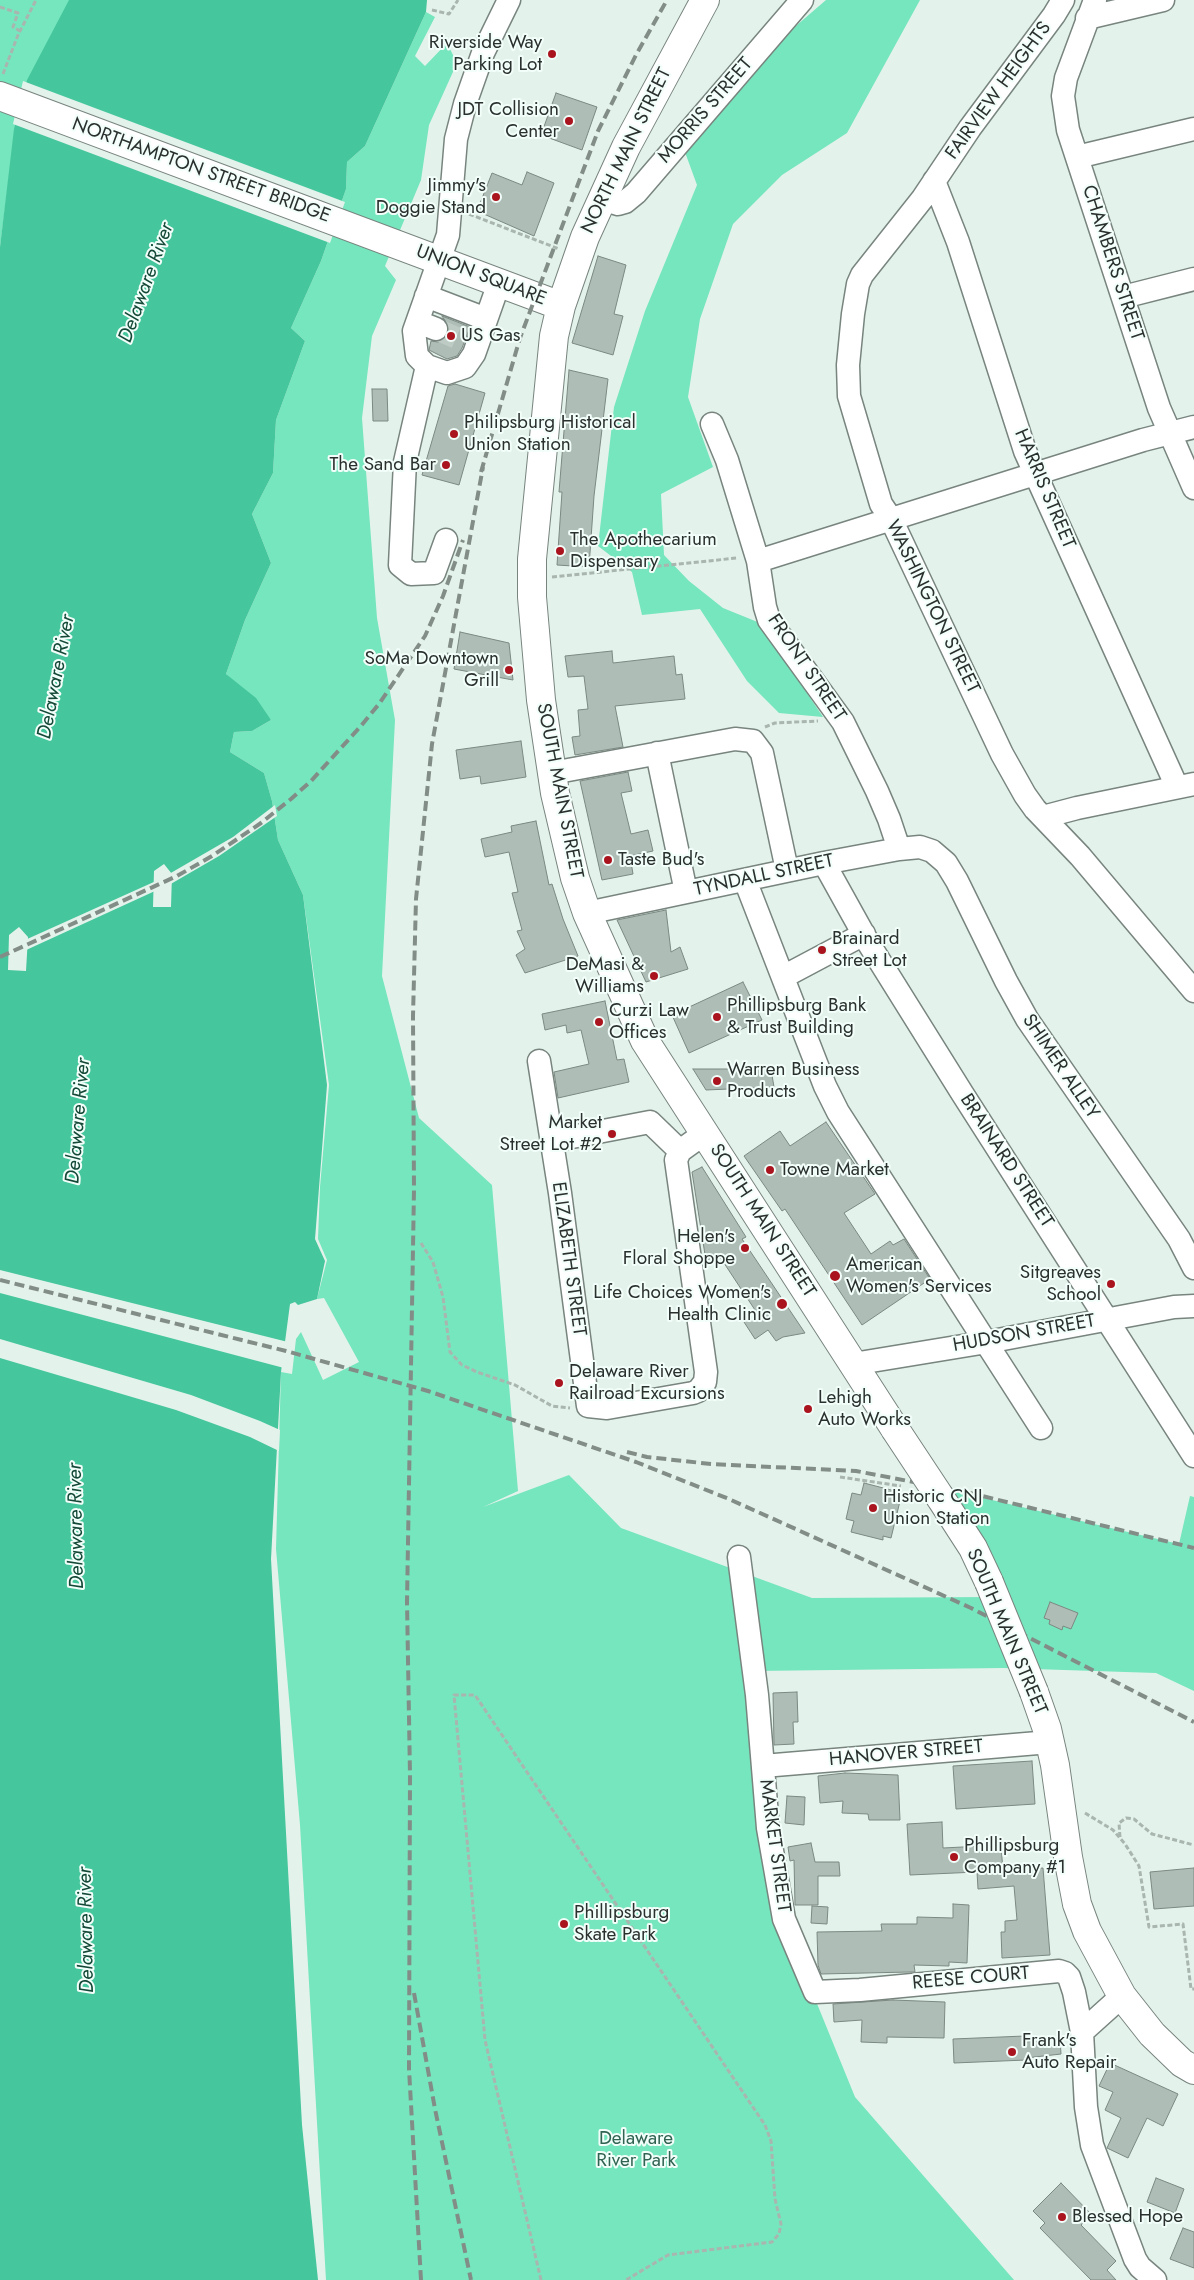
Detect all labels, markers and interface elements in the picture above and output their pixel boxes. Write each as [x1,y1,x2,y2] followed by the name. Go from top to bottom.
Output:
[941,18,1057,164] street label: FAIRVIEW HEIGHTS
[429,32,542,76] place label: Riverside Way Parking Lot
[546,48,558,60] marker: Riverside Way Parking Lot
[654,54,758,168] street label: MORRIS STREET
[577,65,677,237] street label: NORTH MAIN STREET
[458,99,559,143] place label: JDT Collision Center
[69,114,333,228] street label: NORTHAMPTON STREET BRIDGE
[563,115,575,127] marker: JDT Collision Center
[376,175,486,219] place label: Jimmy's Doggie Stand
[1076,182,1148,344] street label: CHAMBERS STREET
[490,191,502,203] marker: Jimmy's Doggie Stand
[114,220,180,346] water label: Delaware River
[413,241,549,311] street label: UNION SQUARE
[461,325,521,347] place label: US Gas
[445,330,457,342] marker: US Gas
[464,412,636,456] place label: Philipsburg Historical Union Station
[1009,426,1079,552] street label: HARRIS STREET
[448,428,460,440] marker: Philipsburg Historical Union Station
[329,454,436,476] place label: The Sand Bar
[440,459,452,471] marker: The Sand Bar
[880,517,984,697] street label: WASHINGTON STREET
[570,529,717,573] place label: The Apothecarium Dispensary
[554,545,566,557] marker: The Apothecarium Dispensary
[762,610,850,726] street label: FRONT STREET
[33,613,81,741] water label: Delaware River
[365,648,499,692] place label: SoMa Downtown Grill
[503,664,515,676] marker: SoMa Downtown Grill
[531,701,587,881] street label: SOUTH MAIN STREET
[618,849,704,871] place label: Taste Bud's
[692,850,836,902] street label: TYNDALL STREET
[602,854,614,866] marker: Taste Bud's
[832,928,907,972] place label: Brainard Street Lot
[816,944,828,956] marker: Brainard Street Lot
[566,954,644,998] place label: DeMasi & Williams
[648,970,660,982] marker: DeMasi & Williams
[727,995,866,1039] place label: Phillipsburg Bank & Trust Building
[609,1000,689,1044] place label: Curzi Law Offices
[1017,1010,1103,1124] street label: SHIMER ALLEY
[711,1011,723,1023] marker: Phillipsburg Bank & Trust Building
[593,1016,605,1028] marker: Curzi Law Offices
[62,1057,96,1185] water label: Delaware River
[727,1059,860,1103] place label: Warren Business Products
[711,1075,723,1087] marker: Warren Business Products
[954,1090,1058,1232] street label: BRAINARD STREET
[499,1112,602,1156] place label: Market Street Lot #2
[606,1128,618,1140] marker: Market Street Lot #2
[704,1140,820,1302] street label: SOUTH MAIN STREET
[780,1159,889,1181] place label: Towne Market
[764,1164,776,1176] marker: Towne Market
[546,1180,590,1338] street label: ELIZABETH STREET
[623,1226,735,1270] place label: Helen's Floral Shoppe
[739,1242,751,1254] marker: Helen's Floral Shoppe
[846,1254,992,1298] place label: American Women's Services
[1020,1262,1101,1306] place label: Sitgreaves School
[828,1269,842,1283] marker: American Women's Services
[1105,1278,1117,1290] marker: Sitgreaves School
[593,1282,771,1326] place label: Life Choices Women's Health Clinic
[775,1297,789,1311] marker: Life Choices Women's Health Clinic
[951,1310,1097,1358] street label: HUDSON STREET
[569,1361,725,1405] place label: Delaware River Railroad Excursions
[553,1377,565,1389] marker: Delaware River Railroad Excursions
[818,1387,911,1431] place label: Lehigh Auto Works
[802,1403,814,1415] marker: Lehigh Auto Works
[64,1463,90,1589] water label: Delaware River
[883,1486,990,1530] place label: Historic CNJ Union Station
[867,1502,879,1514] marker: Historic CNJ Union Station
[961,1546,1051,1718] street label: SOUTH MAIN STREET
[828,1736,984,1772] street label: HANOVER STREET
[753,1778,795,1914] street label: MARKET STREET
[964,1835,1066,1879] place label: Phillipsburg Company #1
[948,1851,960,1863] marker: Phillipsburg Company #1
[74,1867,100,1993] water label: Delaware River
[574,1902,669,1946] place label: Phillipsburg Skate Park
[558,1918,570,1930] marker: Phillipsburg Skate Park
[911,1963,1031,1995] street label: REESE COURT
[1022,2030,1117,2074] place label: Frank's Auto Repair
[1006,2046,1018,2058] marker: Frank's Auto Repair
[596,2128,676,2172] park label: Delaware River Park
[1072,2206,1183,2228] place label: Blessed Hope
[1056,2211,1068,2223] marker: Blessed Hope

